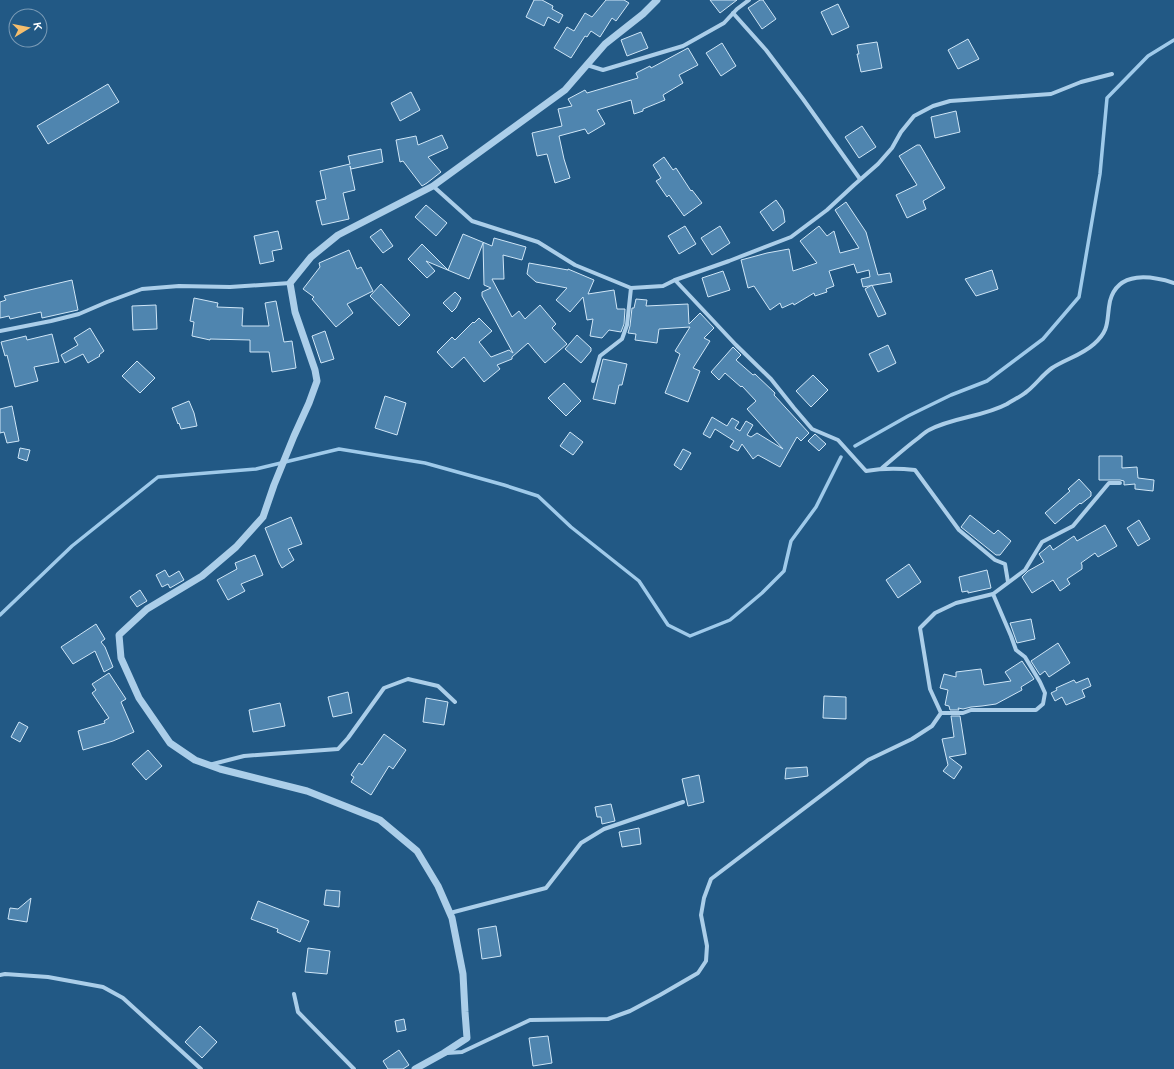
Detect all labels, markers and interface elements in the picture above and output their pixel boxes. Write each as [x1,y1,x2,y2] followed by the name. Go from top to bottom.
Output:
[8,8,48,48] north arrow
[31,21,44,31] text: K

